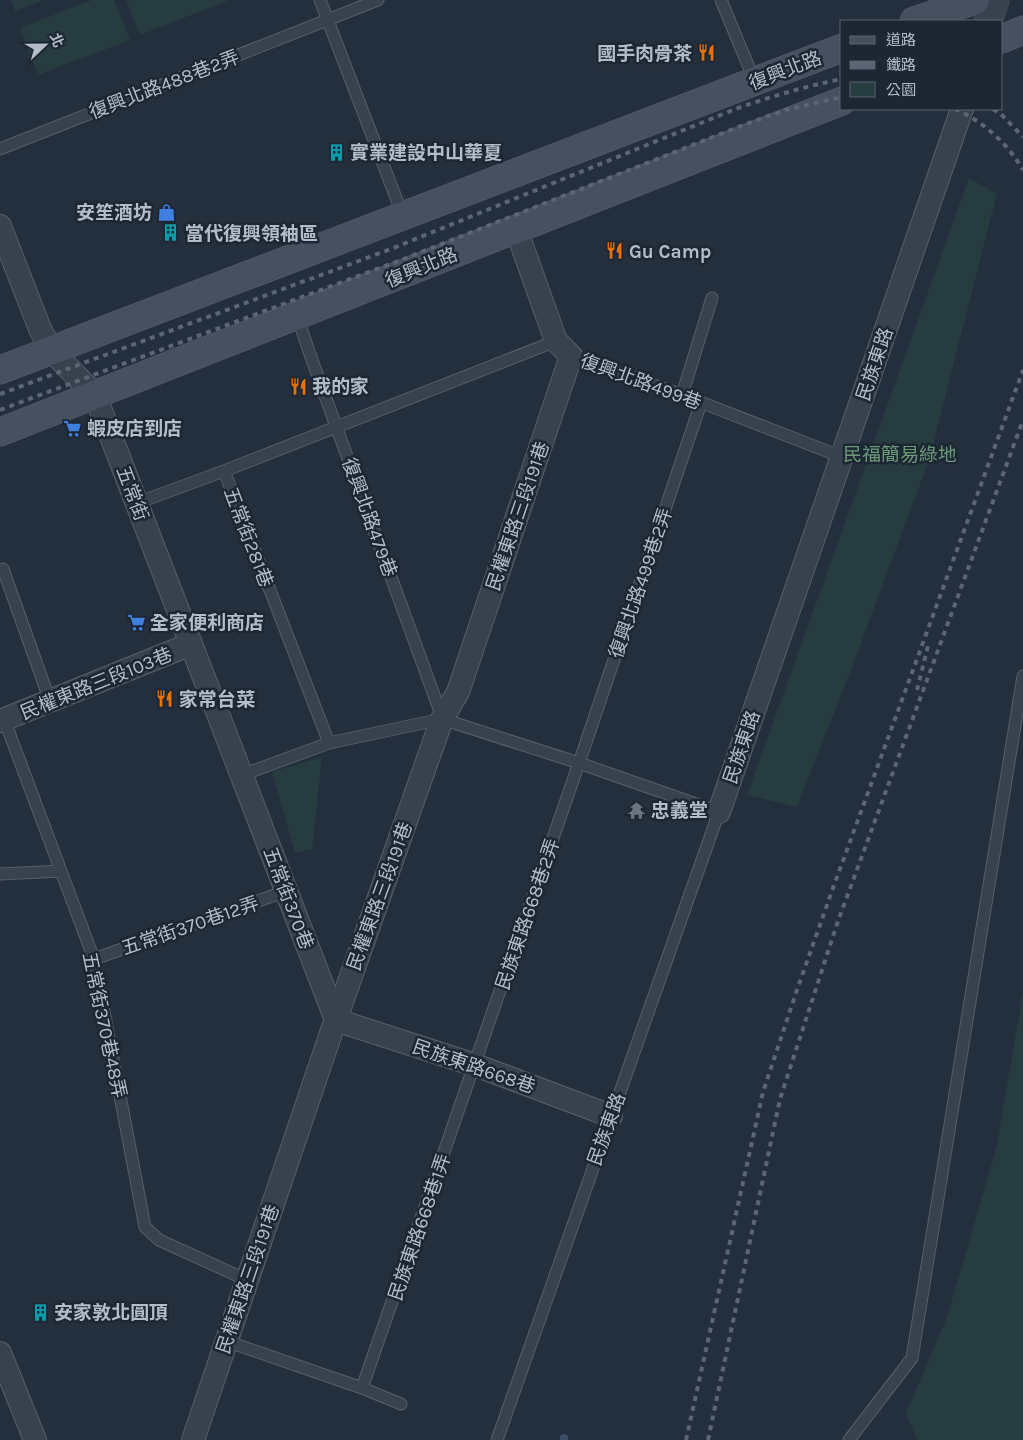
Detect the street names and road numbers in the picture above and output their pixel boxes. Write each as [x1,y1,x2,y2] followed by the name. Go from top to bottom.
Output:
[86,46,243,124] street label: 復興北路488巷2弄
[746,47,825,95] street label: 復興北路
[382,243,461,292] street label: 復興北路
[852,325,898,404] street label: 民族東路
[577,350,704,414] street label: 復興北路499巷
[482,439,554,594] street label: 民權東路三段191巷
[337,455,401,580] street label: 復興北路479巷
[112,463,153,524] street label: 五常街
[219,484,277,590] street label: 五常街281巷
[605,505,677,661] street label: 復興北路499巷2弄
[17,643,175,724] street label: 民權東路三段103巷
[719,708,765,787] street label: 民族東路
[343,819,417,974] street label: 民權東路三段191巷
[492,836,564,993] street label: 民族東路668巷2弄
[259,844,318,952] street label: 五常街370巷
[119,892,262,960] street label: 五常街370巷12弄
[78,950,130,1100] street label: 五常街370巷48弄
[409,1036,538,1098] street label: 民族東路668巷
[584,1090,630,1169] street label: 民族東路
[385,1151,455,1304] street label: 民族東路668巷1弄
[212,1202,284,1357] street label: 民權東路三段191巷

